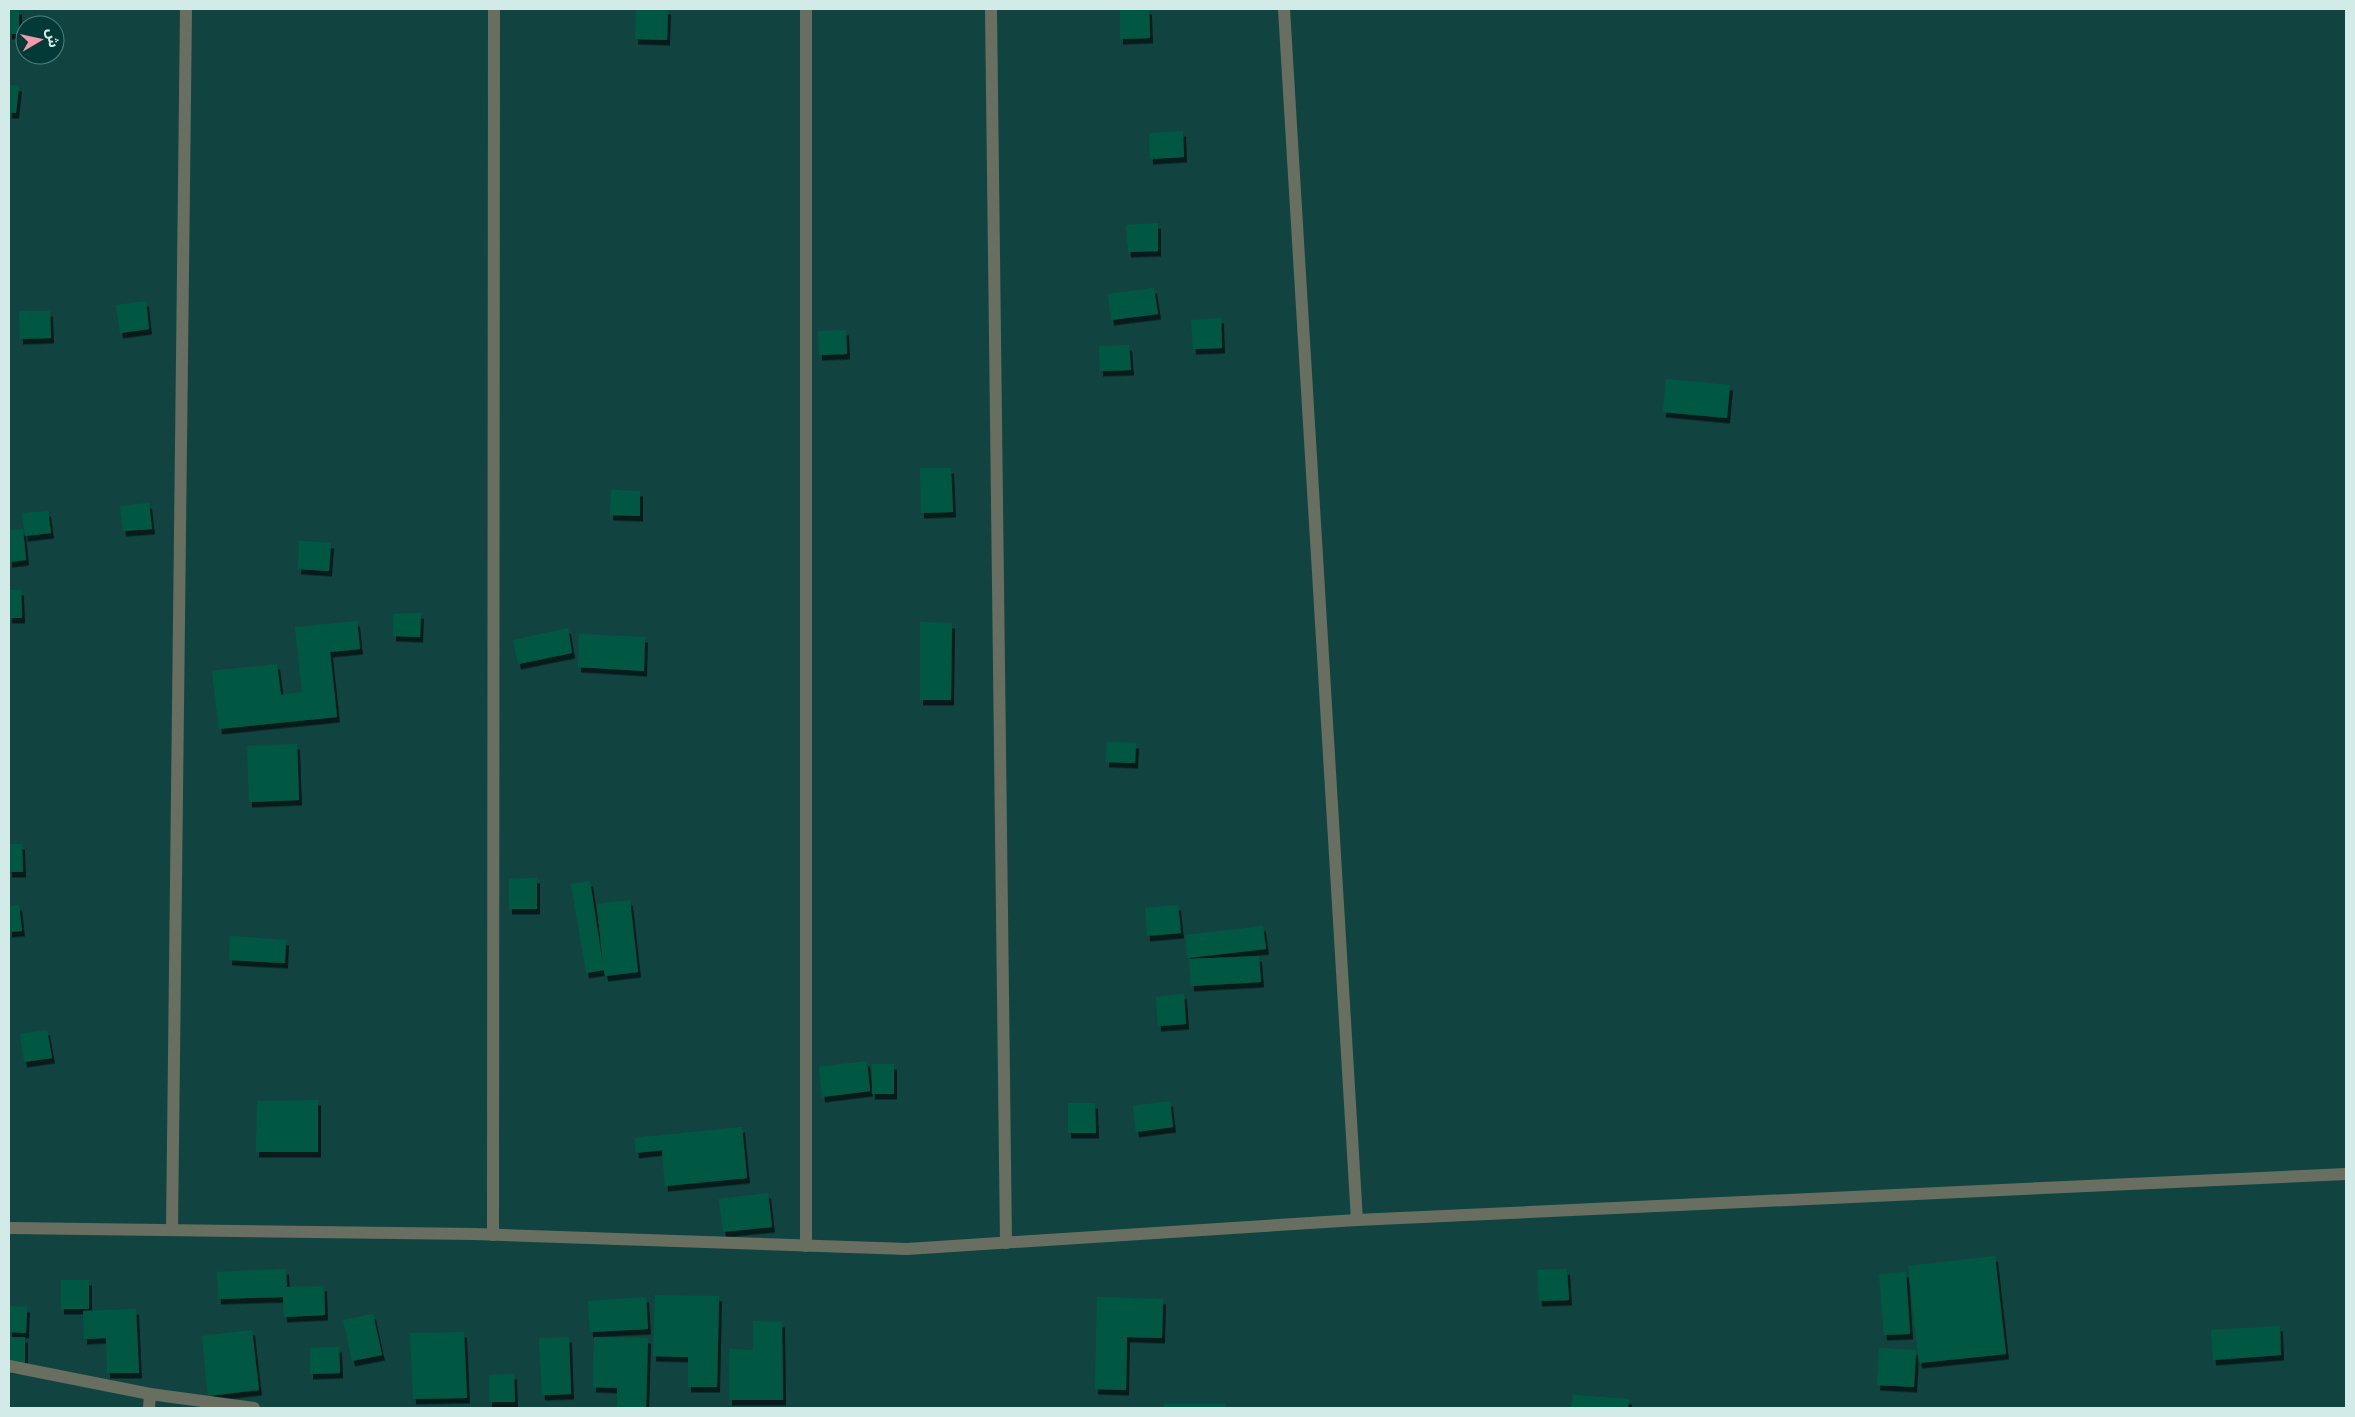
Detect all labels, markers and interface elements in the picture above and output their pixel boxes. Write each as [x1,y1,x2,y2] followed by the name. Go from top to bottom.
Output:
[15,15,65,65] north arrow
[42,27,62,49] text: ش

